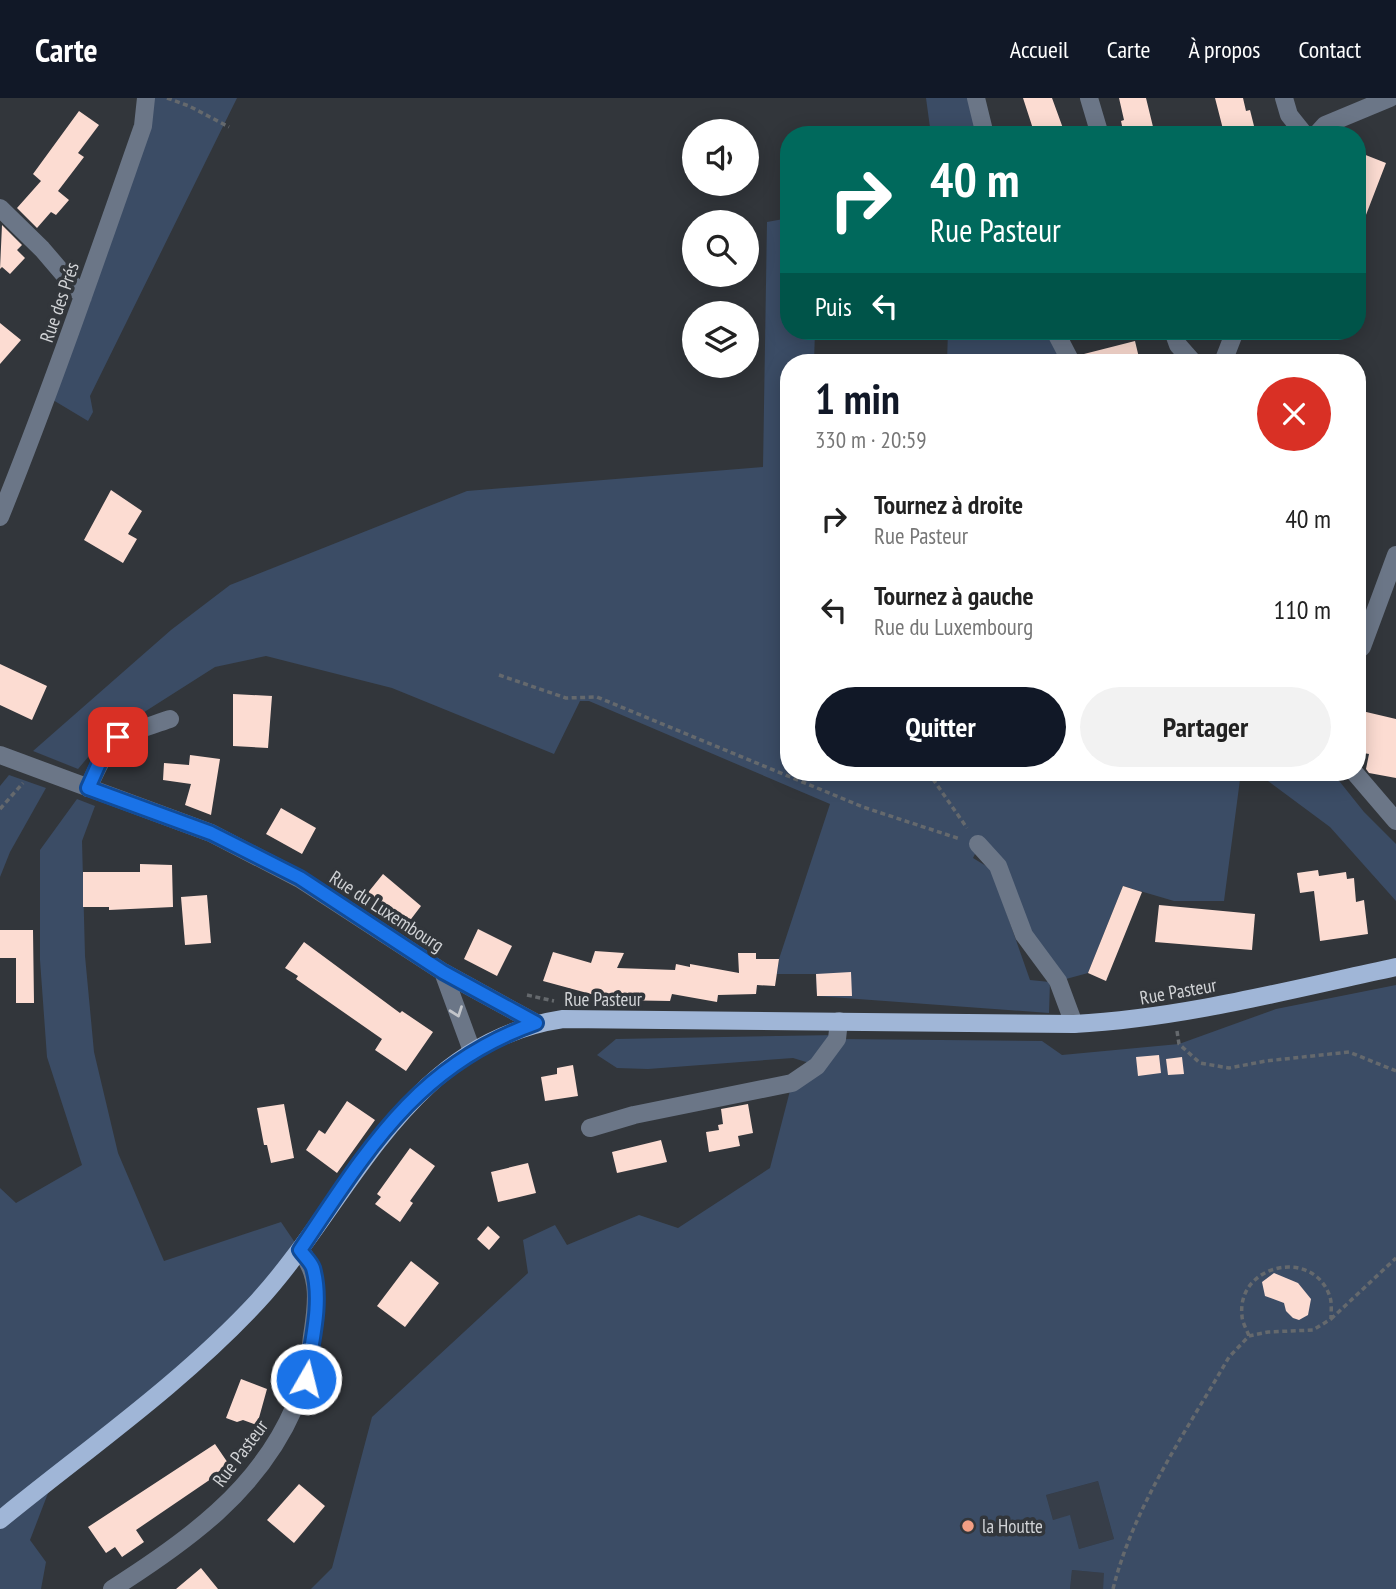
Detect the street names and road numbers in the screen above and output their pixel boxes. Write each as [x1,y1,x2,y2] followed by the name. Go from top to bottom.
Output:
[34,259,84,345] street label: Rue des Prés
[325,865,449,957] street label: Rue du Luxembourg
[1138,972,1219,1010] street label: Rue Pasteur
[564,987,643,1011] street label: Rue Pasteur
[207,1414,273,1491] street label: Rue Pasteur

